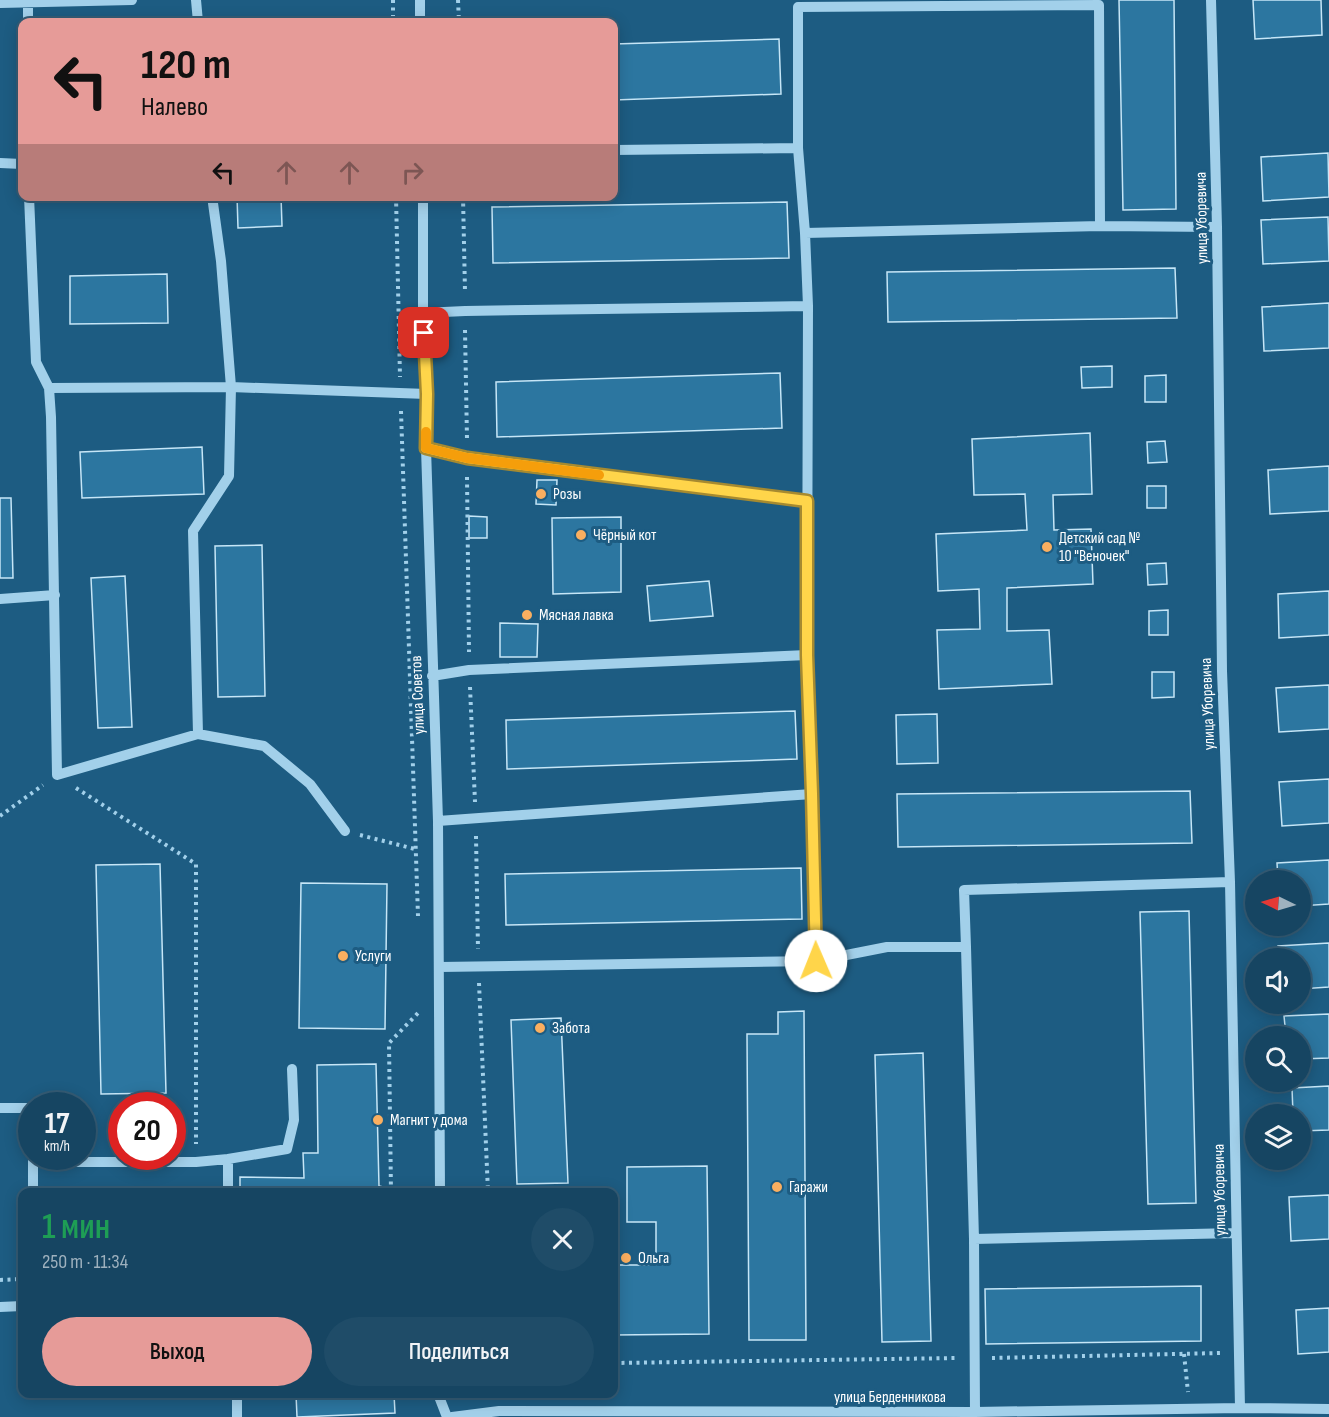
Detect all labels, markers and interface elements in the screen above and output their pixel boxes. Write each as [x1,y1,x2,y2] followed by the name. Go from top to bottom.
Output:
[141,40,231,91] text: 120 m
[42,42,120,120] icon: left
[141,91,208,123] text: Налево
[207,156,240,189] icon: left
[270,156,303,189] icon: ahead
[333,156,366,189] icon: ahead
[396,156,429,189] icon: right
[1192,172,1212,264] street label: улица Уборевича
[398,307,449,358] pin
[407,316,440,349] icon: arrive
[553,485,581,504] place label: Розы
[534,487,548,501] marker: Розы
[593,526,657,545] place label: Чёрный кот
[574,528,588,542] marker: Чёрный кот
[1059,529,1140,566] place label: Детский сад № 10 "Веночек"
[1040,540,1054,554] marker: Детский сад № 10 "Веночек"
[539,606,614,625] place label: Мясная лавка
[520,608,534,622] marker: Мясная лавка
[407,655,429,735] street label: улица Советов
[1197,658,1219,750] street label: улица Уборевича
[1245,870,1311,936] north arrow
[1245,870,1311,1170] map controls
[784,929,848,993] position arrow
[355,947,392,966] place label: Услуги
[1245,948,1311,1014] button: sound
[336,949,350,963] marker: Услуги
[552,1019,590,1038] place label: Забота
[533,1021,547,1035] marker: Забота
[1245,1026,1311,1092] button: search
[108,1092,186,1170] speed limit sign: 20
[1245,1104,1311,1170] button: layers
[45,1106,69,1142] text: 17
[390,1111,468,1130] place label: Магнит у дома
[371,1113,385,1127] marker: Магнит у дома
[44,1137,70,1156] text: km/h
[1210,1144,1230,1236] street label: улица Уборевича
[789,1178,828,1197] place label: Гаражи
[770,1180,784,1194] marker: Гаражи
[42,1206,110,1249] text: 1 мин
[531,1208,594,1271] button: close
[638,1249,669,1268] place label: Ольга
[42,1250,128,1274] text: 250 m · 11:34
[619,1251,633,1265] marker: Ольга
[42,1317,312,1386] button: Выход
[324,1317,594,1386] button: Поделиться
[834,1388,946,1407] street label: улица Берденникова

